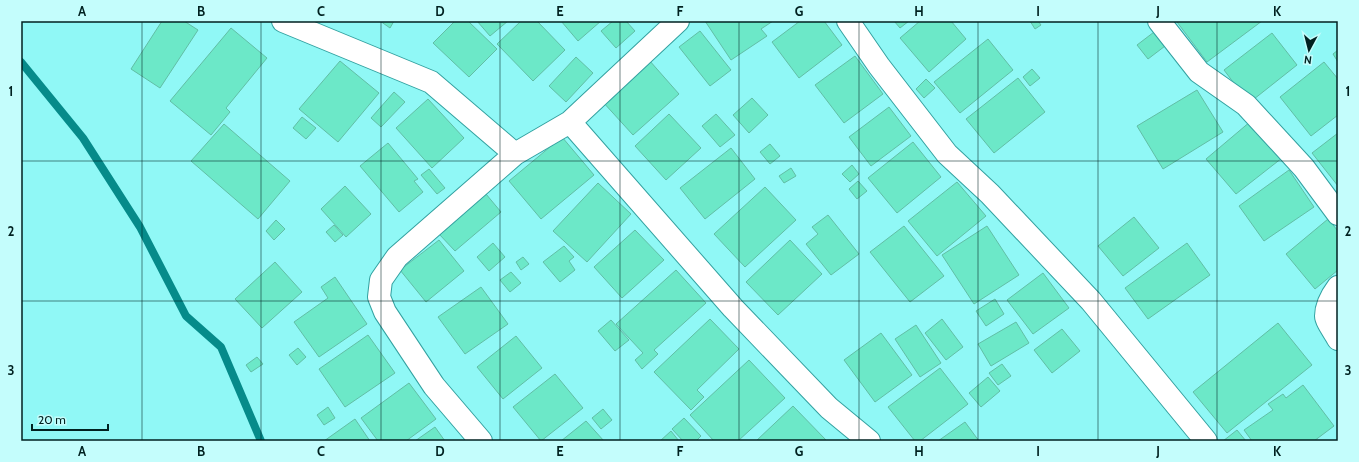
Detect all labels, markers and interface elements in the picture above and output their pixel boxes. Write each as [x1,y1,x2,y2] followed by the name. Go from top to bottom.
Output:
[78,3,87,19] text: A
[197,3,205,19] text: B
[317,3,325,19] text: C
[435,3,445,19] text: D
[556,3,564,19] text: E
[677,3,684,19] text: F
[795,3,804,19] text: G
[914,3,924,19] text: H
[1036,3,1040,19] text: I
[1155,3,1160,19] text: J
[1273,3,1282,19] text: K
[1289,30,1329,70] north arrow
[1303,53,1312,67] text: N
[9,83,13,99] text: 1
[1346,83,1350,99] text: 1
[8,223,15,239] text: 2
[1345,223,1352,239] text: 2
[7,362,15,378] text: 3
[1344,362,1352,378] text: 3
[32,406,108,432] scale bar
[38,412,66,427] text: 20 m
[78,443,87,459] text: A
[197,443,205,459] text: B
[317,443,325,459] text: C
[435,443,445,459] text: D
[556,443,564,459] text: E
[677,443,684,459] text: F
[795,443,804,459] text: G
[914,443,924,459] text: H
[1036,443,1040,459] text: I
[1155,443,1160,459] text: J
[1273,443,1282,459] text: K

